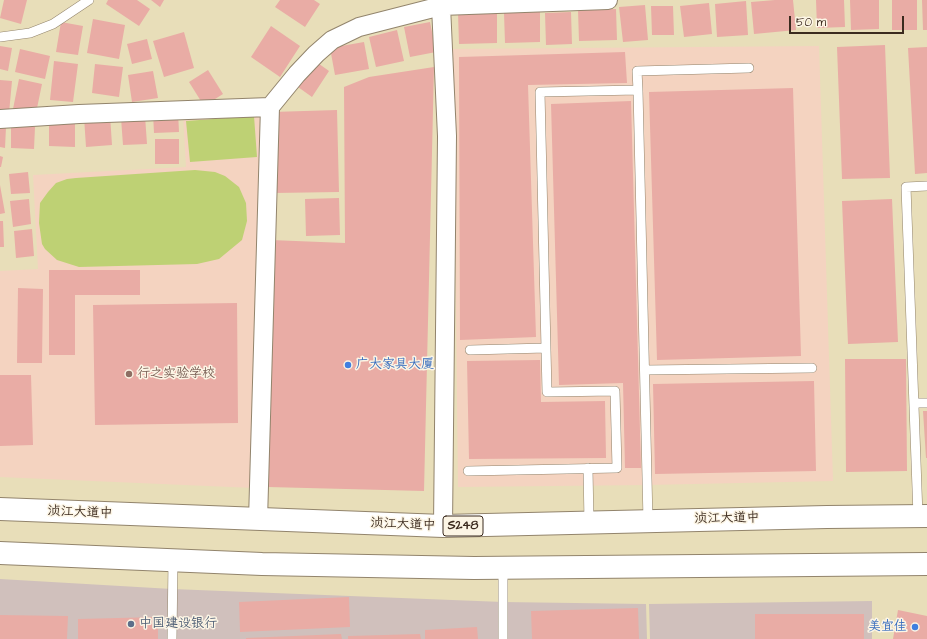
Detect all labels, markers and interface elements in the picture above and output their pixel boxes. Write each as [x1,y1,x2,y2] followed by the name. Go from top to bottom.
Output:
[791,8,906,34] scale bar
[796,14,826,31] text: 50 m
[356,357,434,373] place label: 广大家具大厦
[343,360,353,370] marker: 广大家具大厦
[137,366,215,382] place label: 行之实验学校
[124,369,134,379] marker: 行之实验学校
[47,504,113,522] street label: 浈江大道中
[694,511,760,527] street label: 浈江大道中
[370,516,436,534] street label: 浈江大道中
[443,516,483,536] road number: S248
[139,616,217,632] place label: 中国建设银行
[126,619,136,629] marker: 中国建设银行
[868,619,907,635] place label: 美宜佳
[910,622,920,632] marker: 美宜佳

